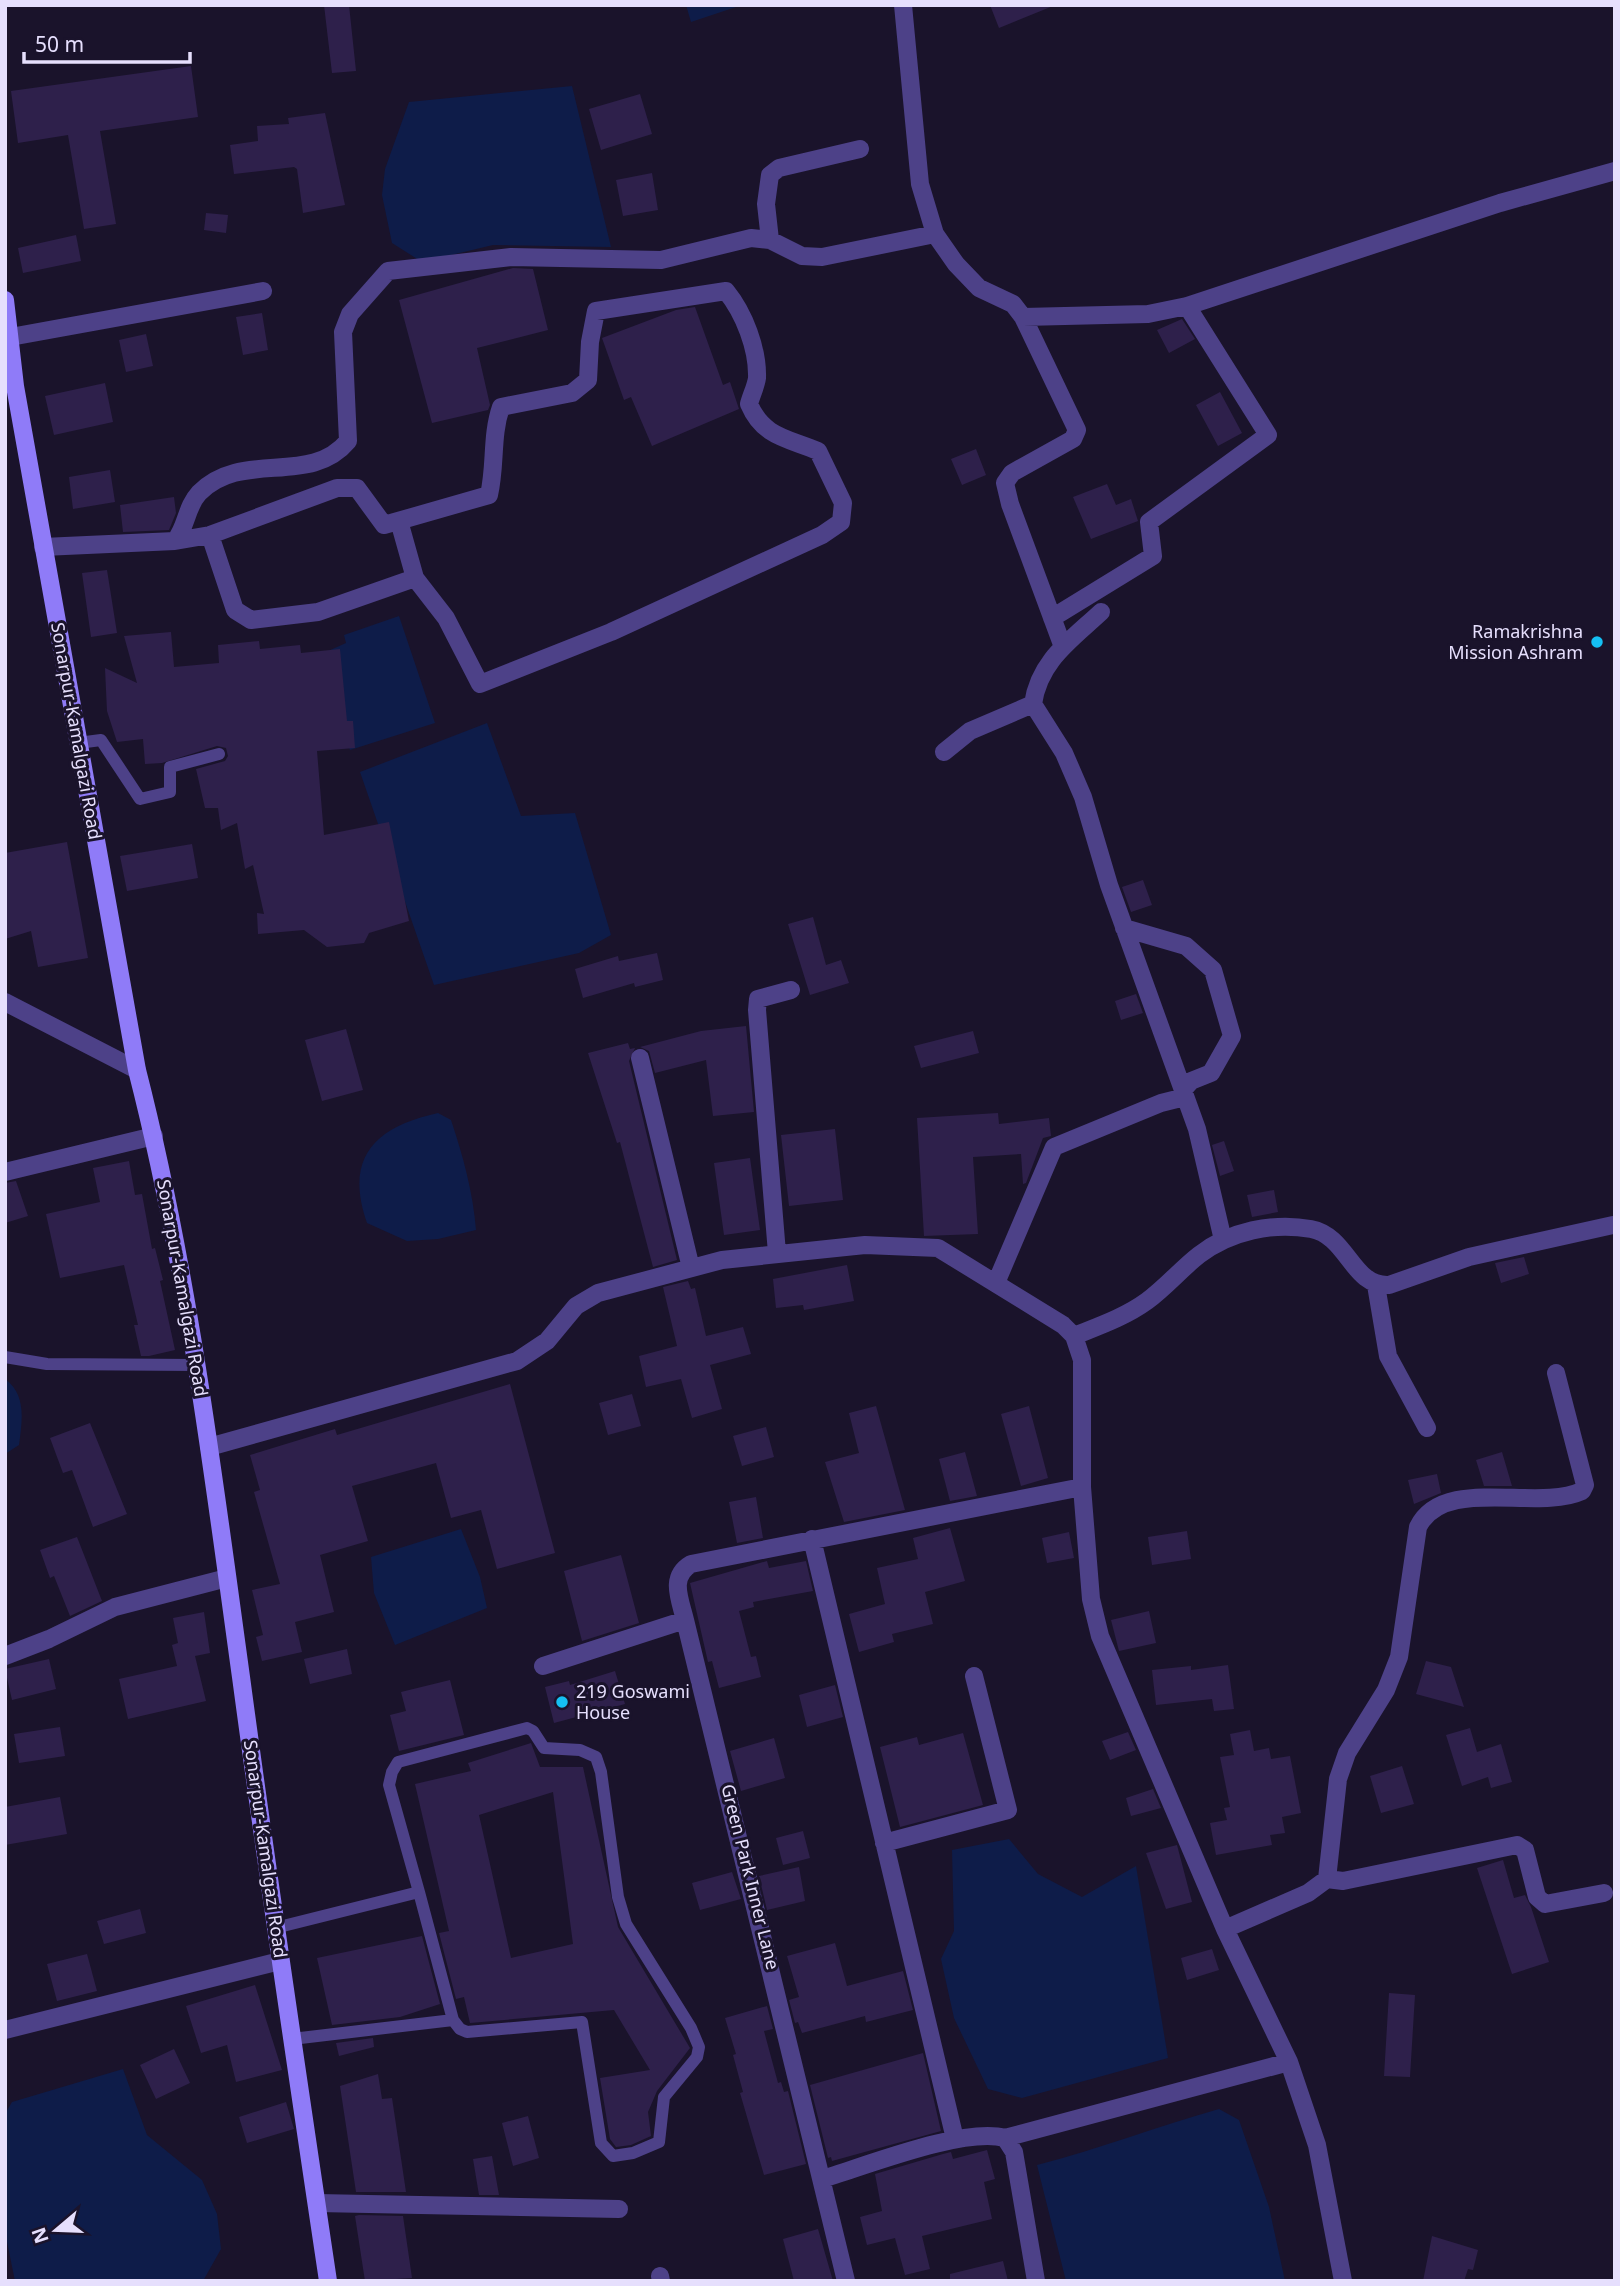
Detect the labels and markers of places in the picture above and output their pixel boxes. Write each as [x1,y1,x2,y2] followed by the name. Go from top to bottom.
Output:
[1448,619,1583,664] place label: Ramakrishna Mission Ashram
[1589,634,1605,650] marker: Ramakrishna Mission Ashram
[576,1679,690,1724] place label: 219 Goswami House
[554,1694,570,1710] marker: 219 Goswami House

